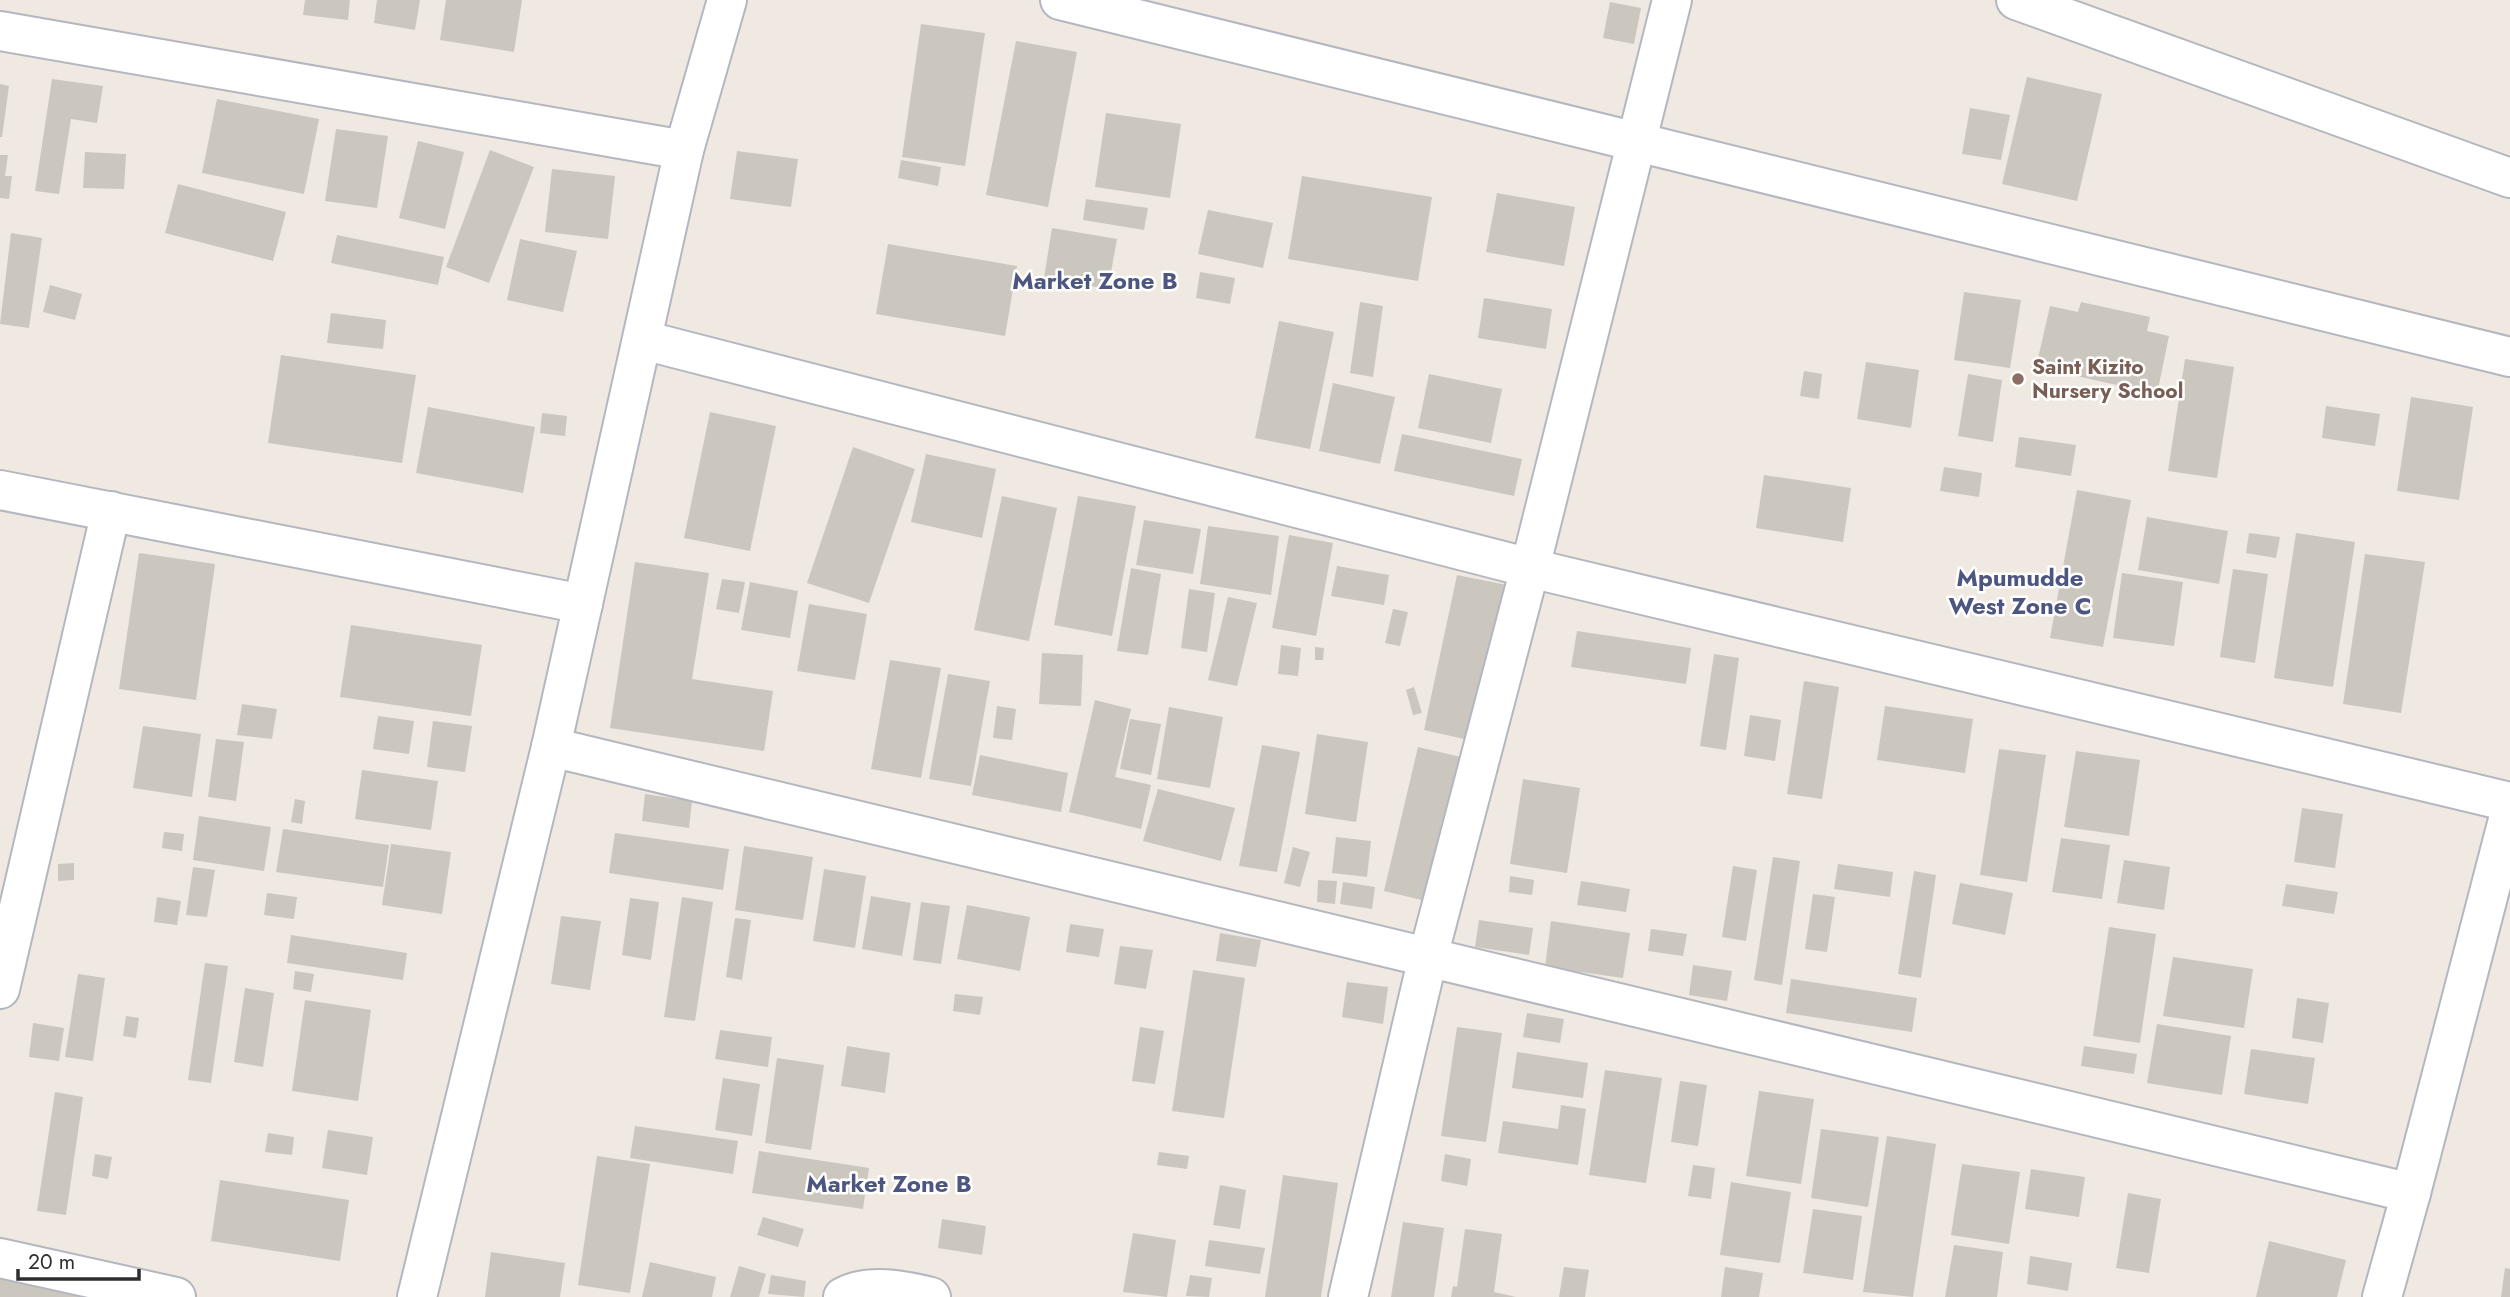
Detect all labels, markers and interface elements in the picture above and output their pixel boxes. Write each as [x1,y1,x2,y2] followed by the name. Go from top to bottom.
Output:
[1012,263,1178,298] district label: Market Zone B
[2032,352,2183,406] place label: Saint Kizito Nursery School
[2010,371,2026,387] marker: Saint Kizito Nursery School
[1948,560,2092,623] district label: Mpumudde West Zone C
[806,1166,972,1201] district label: Market Zone B
[18,1238,138,1282] scale bar
[28,1247,75,1277] text: 20 m

